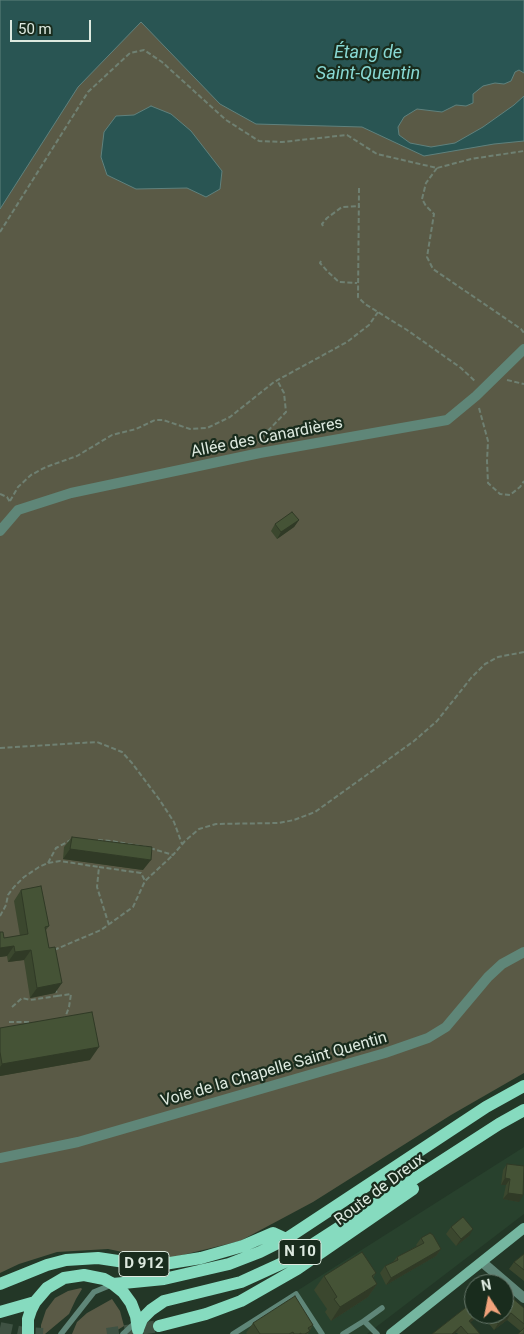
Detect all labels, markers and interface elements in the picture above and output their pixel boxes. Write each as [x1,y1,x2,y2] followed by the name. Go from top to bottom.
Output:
[12,10,94,42] scale bar
[18,20,52,38] text: 50 m
[316,42,420,84] water label: Étang de Saint-Quentin
[189,414,345,462] street label: Allée des Canardières
[159,1028,389,1112] street label: Voie de la Chapelle Saint Quentin
[331,1150,429,1230] street label: Route de Dreux
[279,1240,321,1264] road number: N 10
[119,1252,169,1276] road number: D 912
[464,1274,514,1324] north arrow
[480,1276,493,1294] text: N

